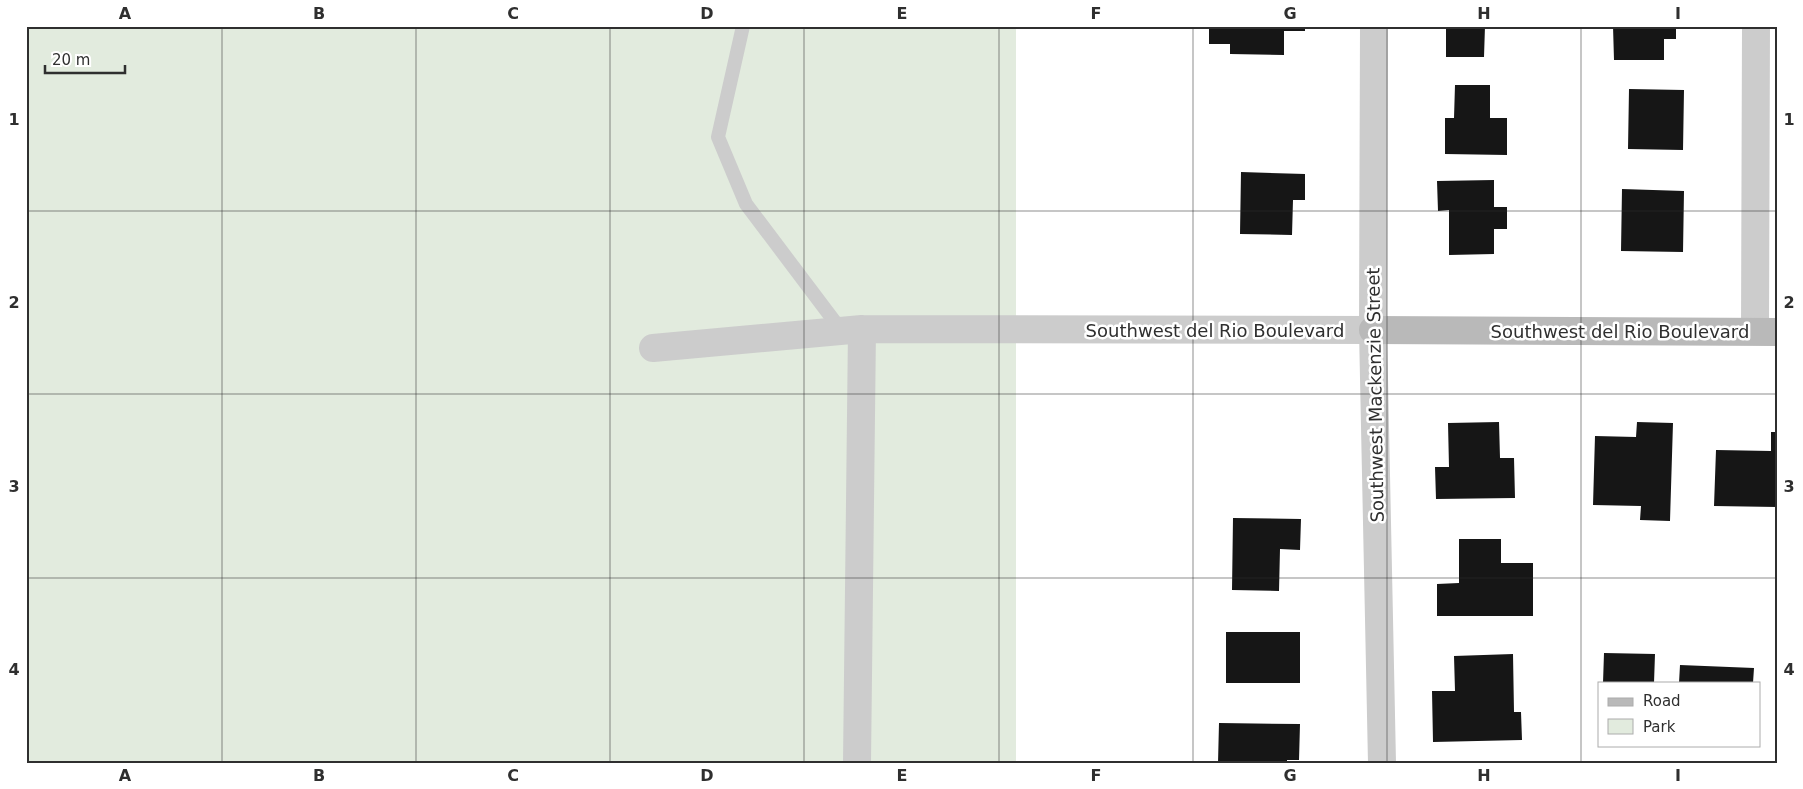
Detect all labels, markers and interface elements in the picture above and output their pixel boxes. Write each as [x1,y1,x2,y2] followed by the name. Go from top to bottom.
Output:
[119,4,132,23] text: A
[313,4,325,23] text: B
[507,4,519,23] text: C
[700,4,714,23] text: D
[897,4,907,23] text: E
[1091,4,1101,23] text: F
[1283,4,1297,23] text: G
[1477,4,1491,23] text: H
[1675,4,1681,23] text: I
[45,42,125,74] scale bar
[52,51,90,69] text: 20 m
[8,110,20,129] text: 1
[1783,110,1795,129] text: 1
[1362,267,1388,523] street label: Southwest Mackenzie Street
[8,293,20,312] text: 2
[1783,293,1795,312] text: 2
[1086,320,1344,341] street label: Southwest del Rio Boulevard
[1491,321,1749,342] street label: Southwest del Rio Boulevard
[8,477,20,496] text: 3
[1783,477,1795,496] text: 3
[8,660,20,679] text: 4
[1783,660,1795,679] text: 4
[1598,682,1760,746] legend
[1643,692,1681,710] text: Road
[1643,718,1676,736] text: Park
[119,766,132,785] text: A
[313,766,325,785] text: B
[507,766,519,785] text: C
[700,766,714,785] text: D
[897,766,907,785] text: E
[1091,766,1101,785] text: F
[1283,766,1297,785] text: G
[1477,766,1491,785] text: H
[1675,766,1681,785] text: I

